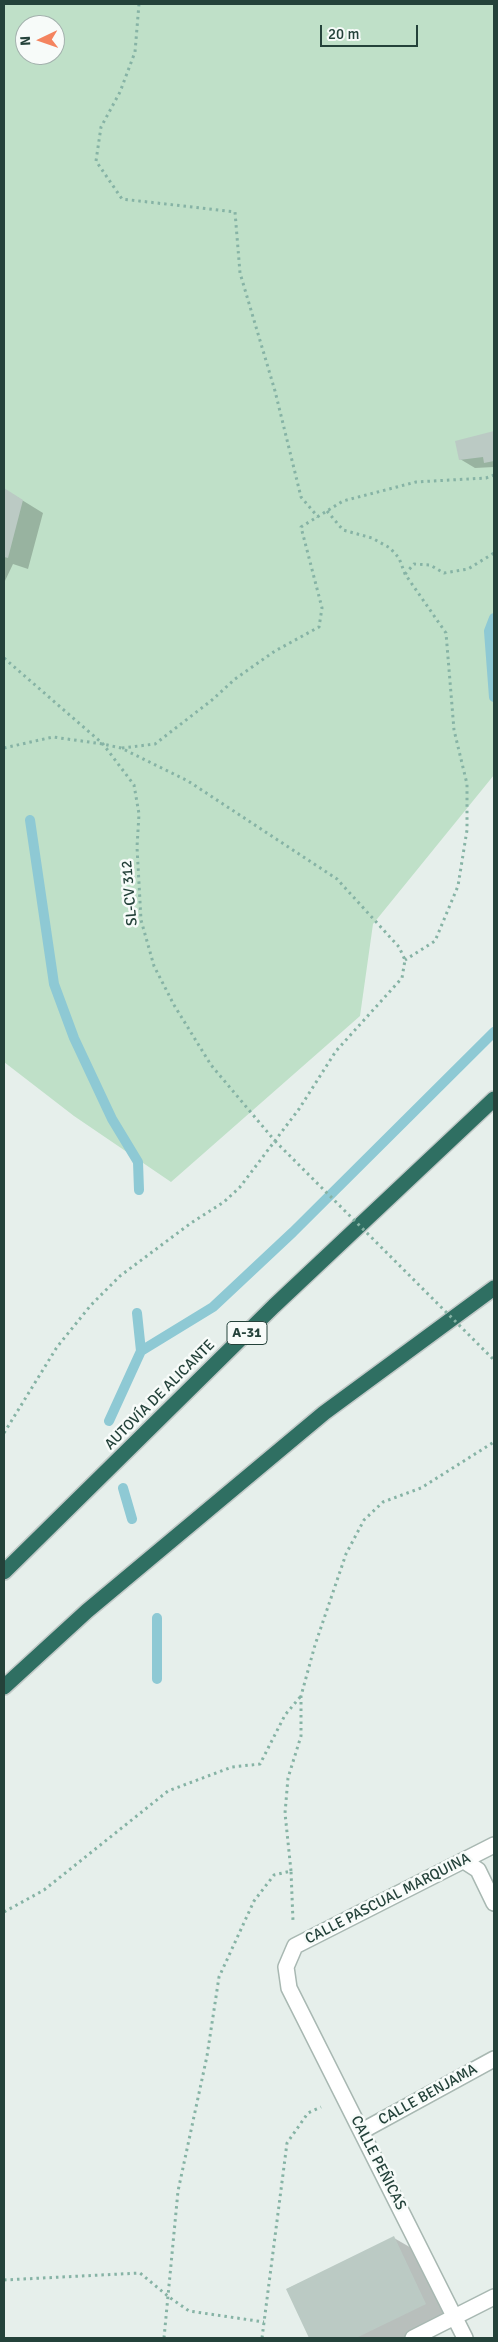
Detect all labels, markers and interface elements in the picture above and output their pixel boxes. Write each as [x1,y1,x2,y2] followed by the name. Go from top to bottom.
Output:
[15,15,65,65] north arrow
[323,15,420,47] scale bar
[328,25,359,43] text: 20 m
[17,35,34,46] text: N
[118,859,142,927] street label: SL-CV 312
[227,1322,267,1345] road number: A-31
[101,1336,219,1454] street label: AUTOVÍA DE ALICANTE
[302,1849,474,1949] street label: CALLE PASCUAL MARQUINA
[376,2060,480,2130] street label: CALLE BENJAMA
[346,2113,410,2213] street label: CALLE PEÑICAS

